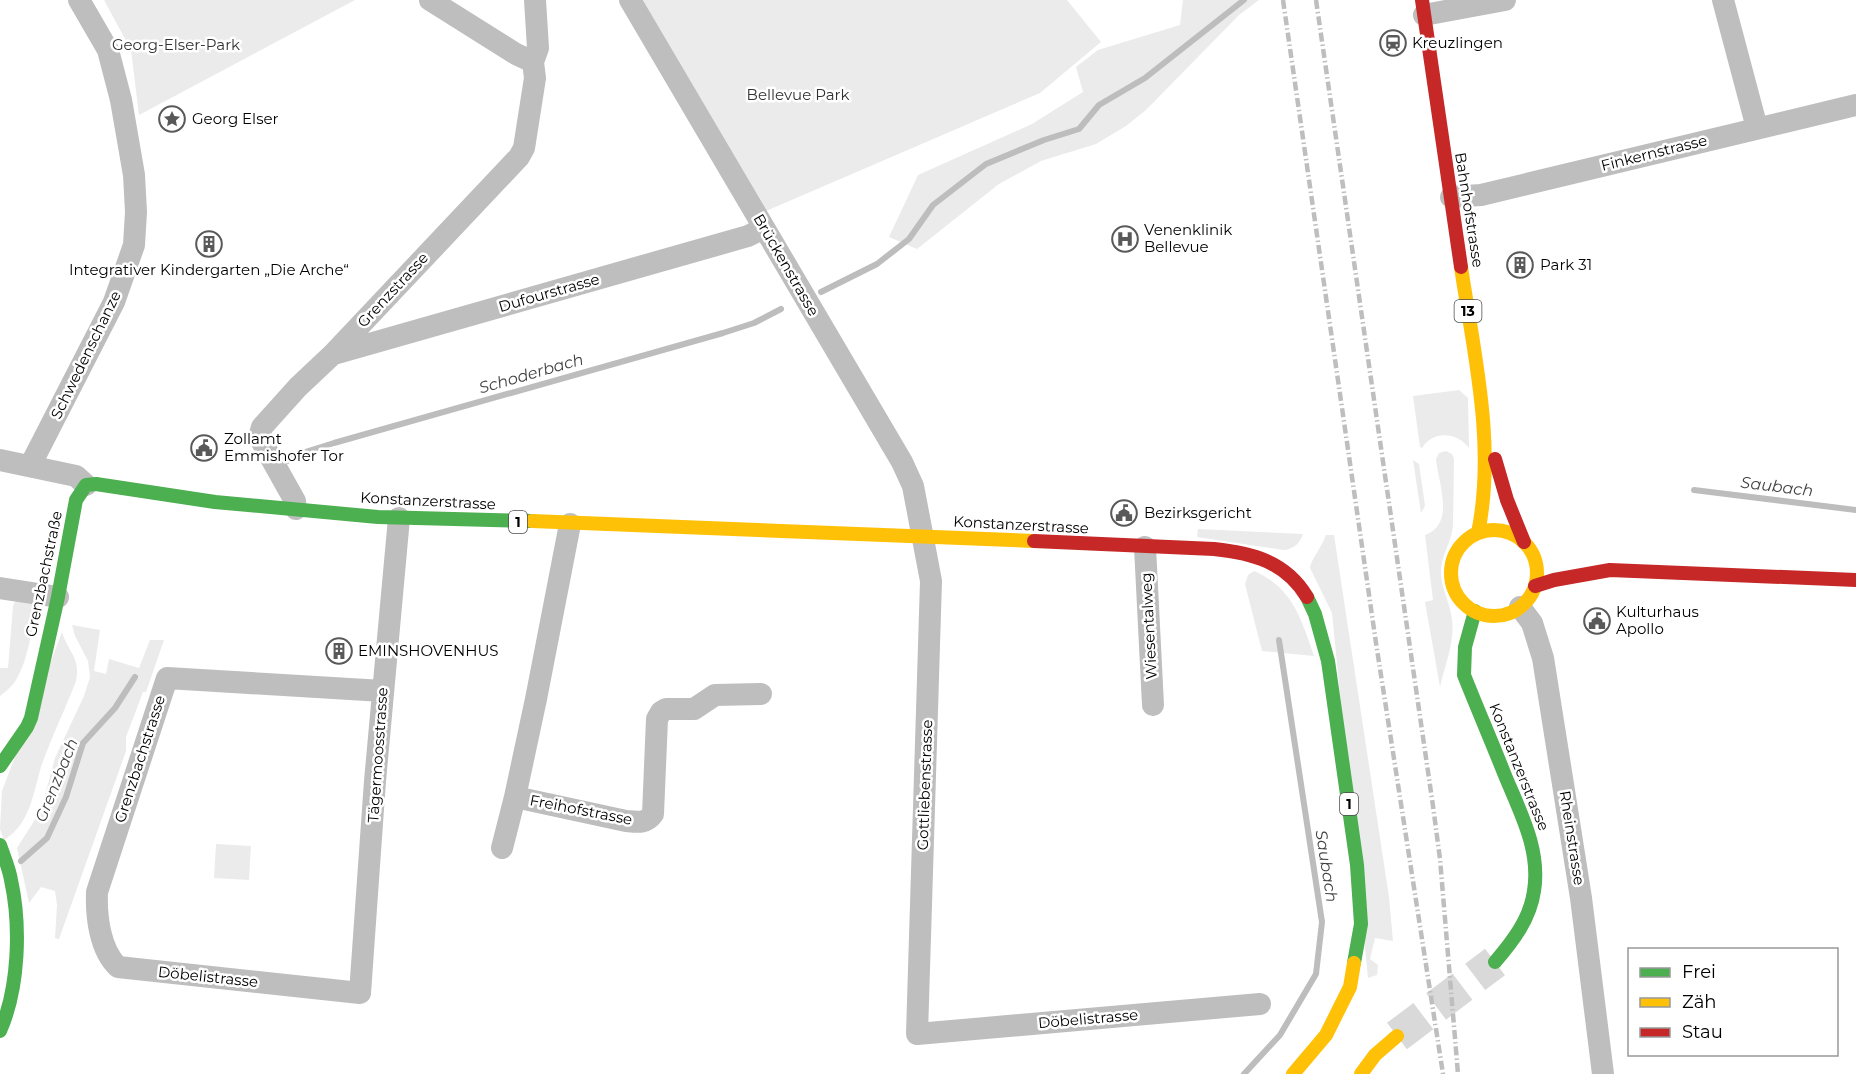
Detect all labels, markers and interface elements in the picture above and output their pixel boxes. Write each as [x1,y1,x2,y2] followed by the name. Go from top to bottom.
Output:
[1378,28,1408,58] station icon: Kreuzlingen
[1412,33,1503,52] place label: Kreuzlingen
[112,35,240,54] park label: Georg-Elser-Park
[747,85,849,104] park label: Bellevue Park
[157,104,187,134] place icon: Georg Elser
[192,109,279,128] place label: Georg Elser
[1599,130,1709,175] street label: Finkernstrasse
[1451,151,1488,269] street label: Bahnhofstrasse
[749,210,823,319] street label: Brückenstrasse
[1144,220,1232,256] place label: Venenklinik Bellevue
[1110,224,1140,254] hospital icon: Venenklinik Bellevue
[194,229,224,259] building icon: Integrativer Kindergarten „Die Arche“
[353,248,432,331] street label: Grenzstrasse
[1505,250,1535,280] building icon: Park 31
[1540,255,1592,274] place label: Park 31
[69,260,349,279] place label: Integrativer Kindergarten „Die Arche“
[496,269,602,316] street label: Dufourstrasse
[46,288,125,422] street label: Schwedenschanze
[1454,300,1482,322] road number: 13
[477,349,586,397] water label: Schoderbach
[224,429,344,465] place label: Zollamt Emmishofer Tor
[189,433,219,463] public building icon: Zollamt Emmishofer Tor
[1740,473,1814,500] water label: Saubach
[360,487,496,514] street label: Konstanzerstrasse
[1109,498,1139,528] public building icon: Bezirksgericht
[1144,503,1252,522] place label: Bezirksgericht
[21,509,66,639] street label: Grenzbachstraße
[509,511,527,533] road number: 1
[953,511,1089,538] street label: Konstanzerstrasse
[1136,572,1161,680] street label: Wiesentalweg
[1616,602,1699,638] place label: Kulturhaus Apollo
[1582,606,1612,636] public building icon: Kulturhaus Apollo
[324,636,354,666] building icon: EMINSHOVENHUS
[358,641,499,660] place label: EMINSHOVENHUS
[363,687,392,823] street label: Tägermoosstrasse
[110,693,169,825] street label: Grenzbachstrasse
[1485,700,1554,833] street label: Konstanzerstrasse
[913,719,936,851] street label: Gottliebenstrasse
[31,736,82,825] water label: Grenzbach
[1556,789,1589,887] street label: Rheinstrasse
[528,790,634,829] street label: Freihofstrasse
[1340,793,1358,815] road number: 1
[1311,829,1342,904] water label: Saubach
[1628,948,1838,1056] legend
[1682,961,1716,983] text: Frei
[157,962,259,991] street label: Döbelistrasse
[1682,991,1717,1013] text: Zäh
[1037,1005,1139,1032] street label: Döbelistrasse
[1682,1021,1723,1043] text: Stau

